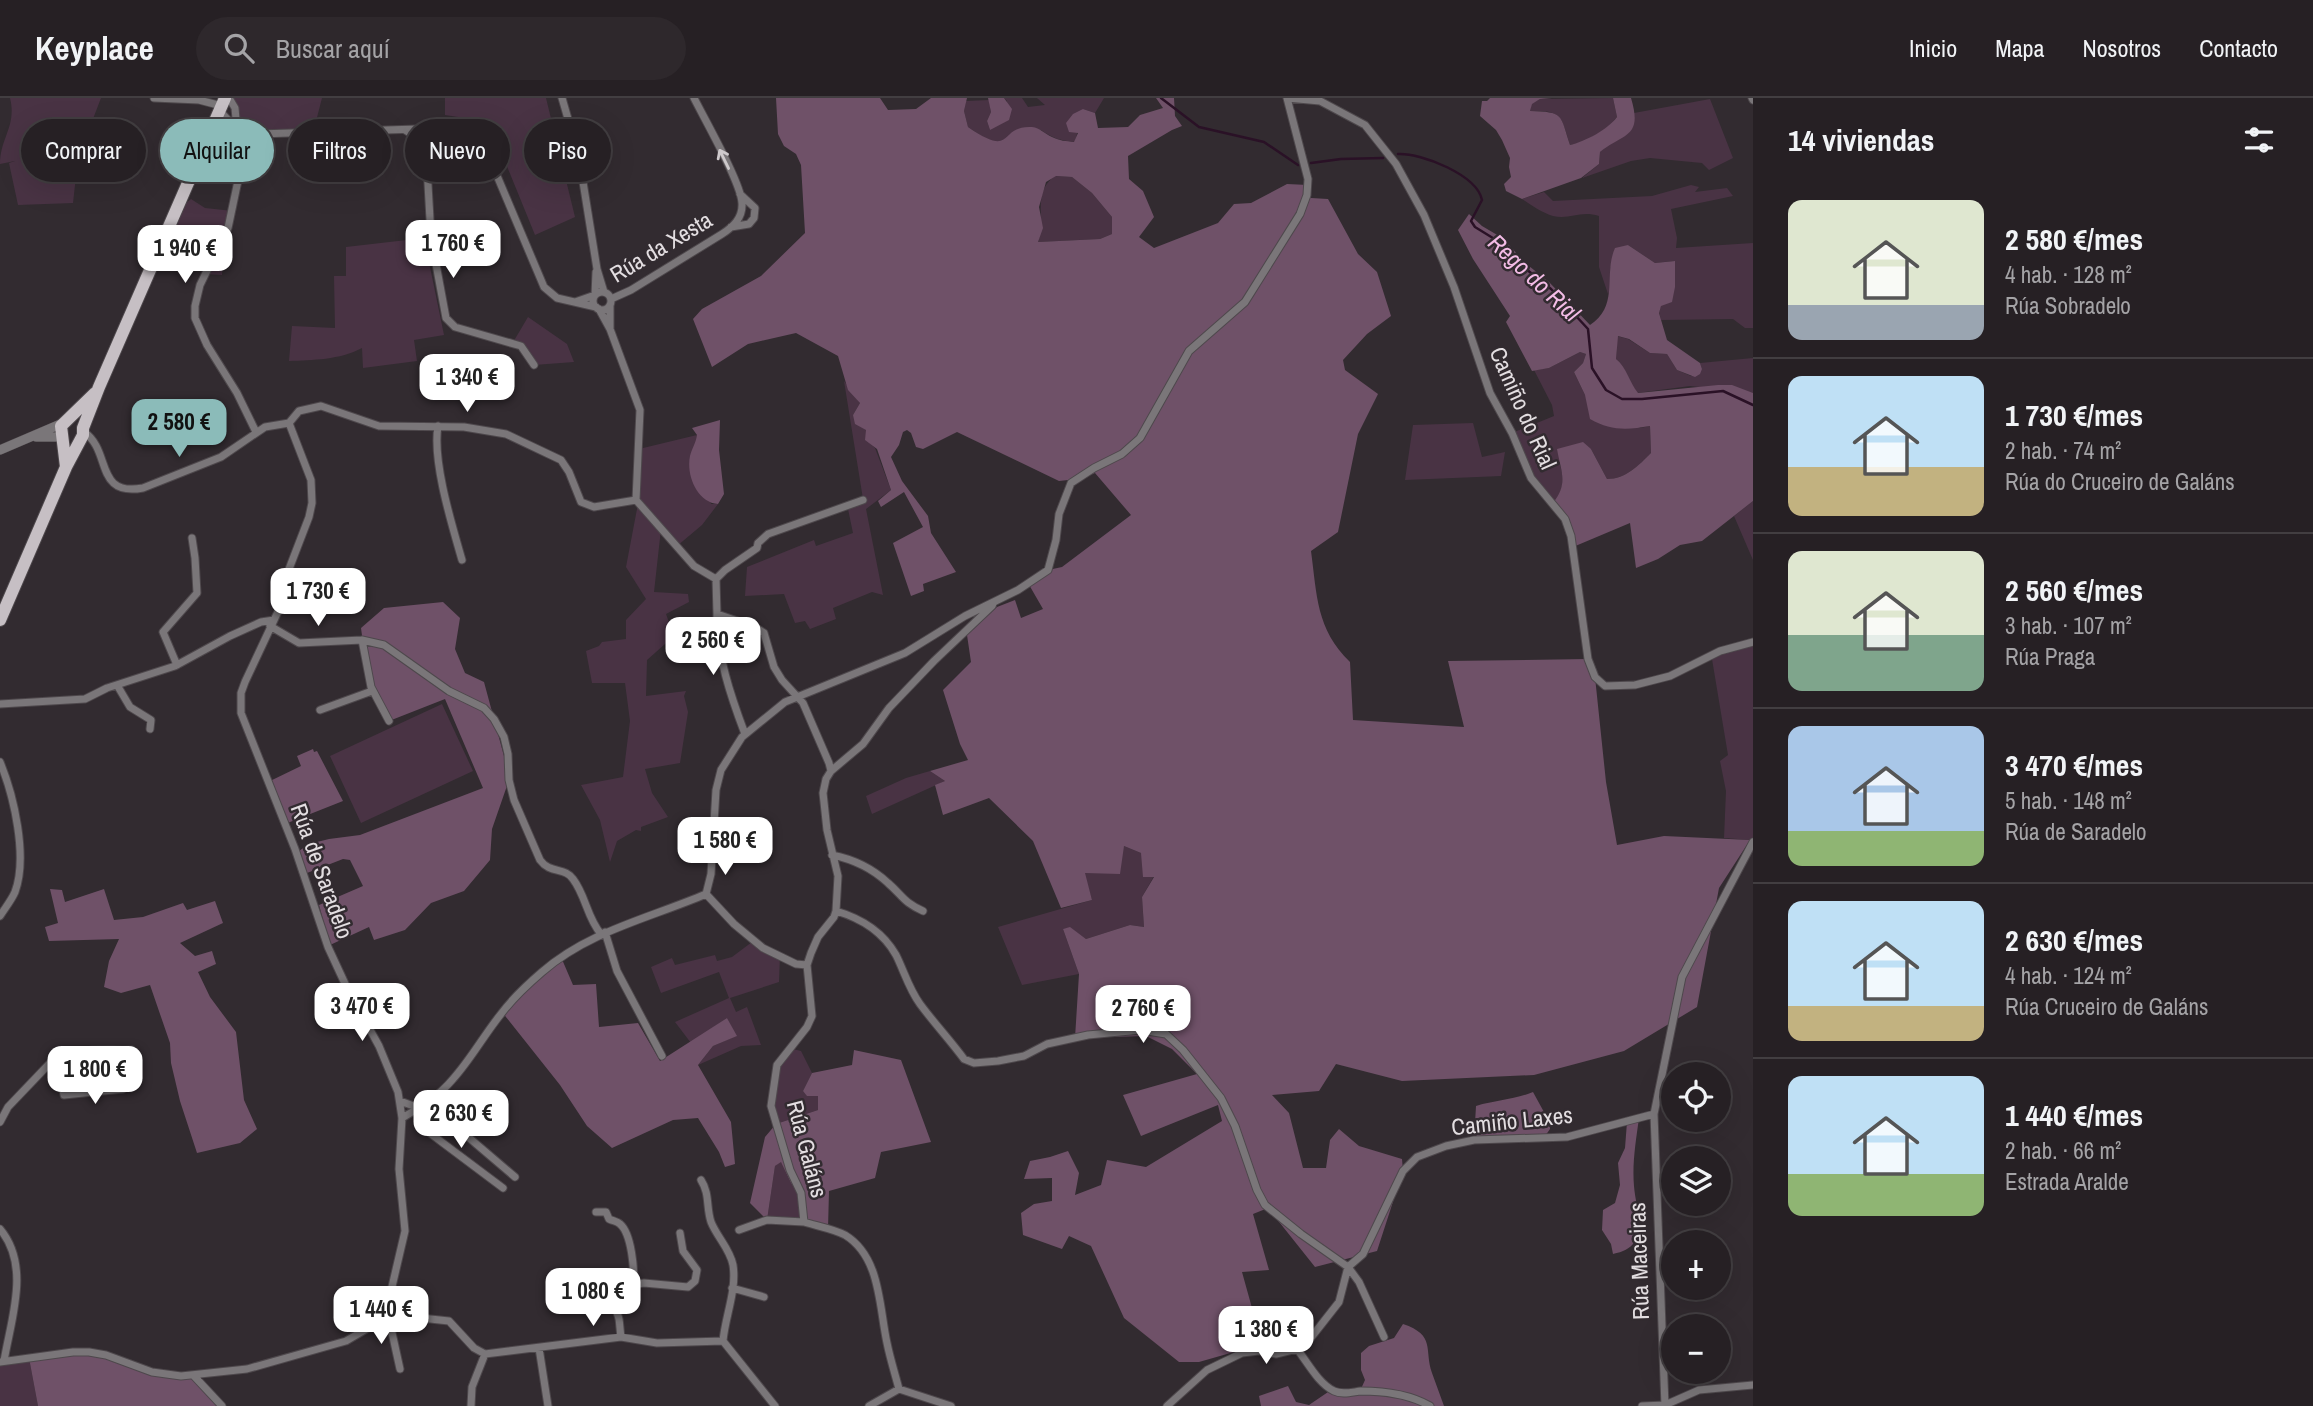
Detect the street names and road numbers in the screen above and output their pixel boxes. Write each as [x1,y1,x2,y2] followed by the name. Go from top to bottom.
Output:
[604,204,718,289] street label: Rúa da Xesta
[1483,342,1564,474] street label: Camiño do Rial
[284,799,361,943] street label: Rúa de Saradelo
[780,1097,835,1201] street label: Rúa Galáns
[1450,1099,1574,1142] street label: Camiño Laxes
[1621,1202,1656,1320] street label: Rúa Maceiras

